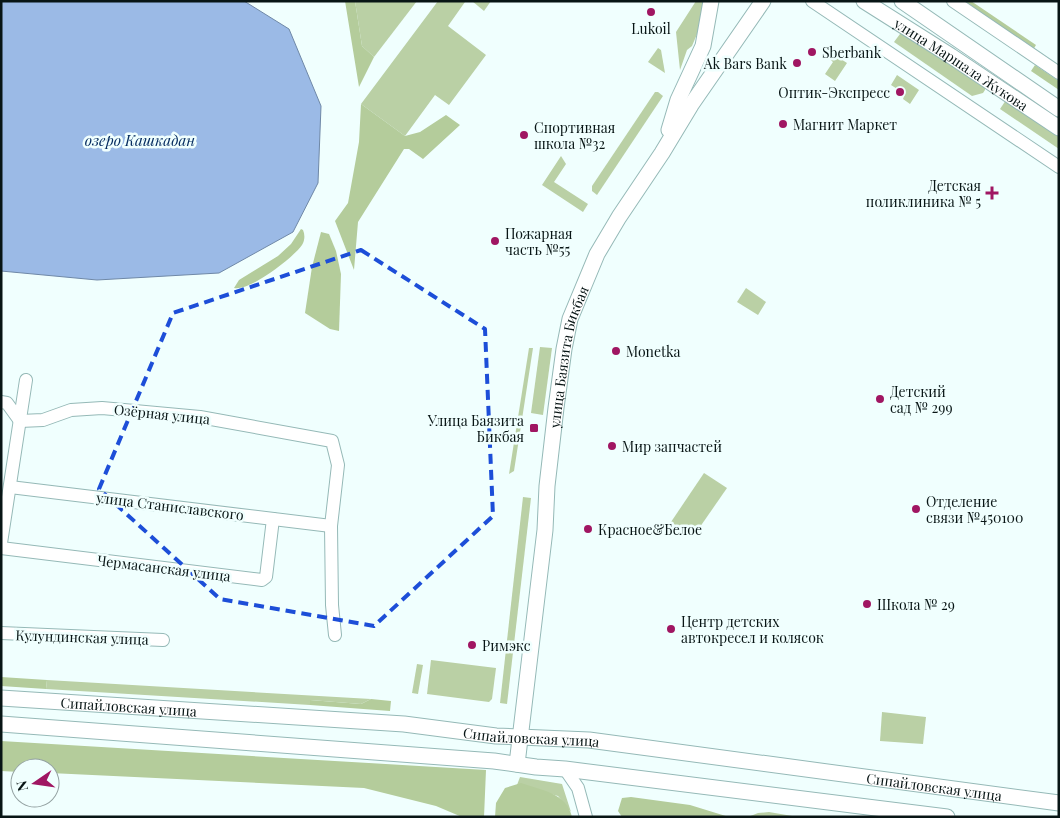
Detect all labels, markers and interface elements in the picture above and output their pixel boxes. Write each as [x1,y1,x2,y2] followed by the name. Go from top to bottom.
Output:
[645,6,657,18] marker: Lukoil
[890,13,1032,114] street label: улица Маршала Жукова
[631,19,671,38] place label: Lukoil
[822,43,882,62] place label: Sberbank
[806,46,818,58] marker: Sberbank
[703,54,787,73] place label: Ak Bars Bank
[791,57,803,69] marker: Ak Bars Bank
[778,83,890,102] place label: Оптик-Экспресс
[894,86,906,98] marker: Оптик-Экспресс
[793,115,897,134] place label: Магнит Маркет
[534,118,616,153] place label: Спортивная школа №32
[777,118,789,130] marker: Магнит Маркет
[518,129,530,141] marker: Спортивная школа №32
[85,130,195,150] water label: озеро Кашкадан
[866,176,981,211] place label: Детская поликлиника № 5
[985,186,999,200] marker: Детская поликлиника № 5
[505,224,573,259] place label: Пожарная часть №55
[489,235,501,247] marker: Пожарная часть №55
[544,282,592,430] street label: улица Баязита Бикбая
[626,342,681,361] place label: Monetka
[610,345,622,357] marker: Monetka
[890,382,953,417] place label: Детский сад № 299
[874,393,886,405] marker: Детский сад № 299
[113,400,211,428] street label: Озёрная улица
[427,411,524,446] place label: Улица Баязита Бикбая
[528,422,540,434] marker: Улица Баязита Бикбая
[622,437,722,456] place label: Мир запчастей
[606,440,618,452] marker: Мир запчастей
[94,487,245,525] street label: улица Станиславского
[926,492,1023,527] place label: Отделение связи №450100
[910,503,922,515] marker: Отделение связи №450100
[598,520,702,539] place label: Красное&Белое
[582,523,594,535] marker: Красное&Белое
[96,550,232,586] street label: Чермасанская улица
[877,595,955,614] place label: Школа № 29
[861,598,873,610] marker: Школа № 29
[681,612,824,647] place label: Центр детских автокресел и колясок
[665,623,677,635] marker: Центр детских автокресел и колясок
[15,625,149,649] street label: Кулундинская улица
[482,636,531,655] place label: Римэкс
[466,639,478,651] marker: Римэкс
[60,692,198,720] street label: Сипайловская улица
[462,722,601,751] street label: Сипайловская улица
[10,758,60,808] north arrow
[865,768,1003,805] street label: Сипайловская улица
[11,779,32,793] text: N

